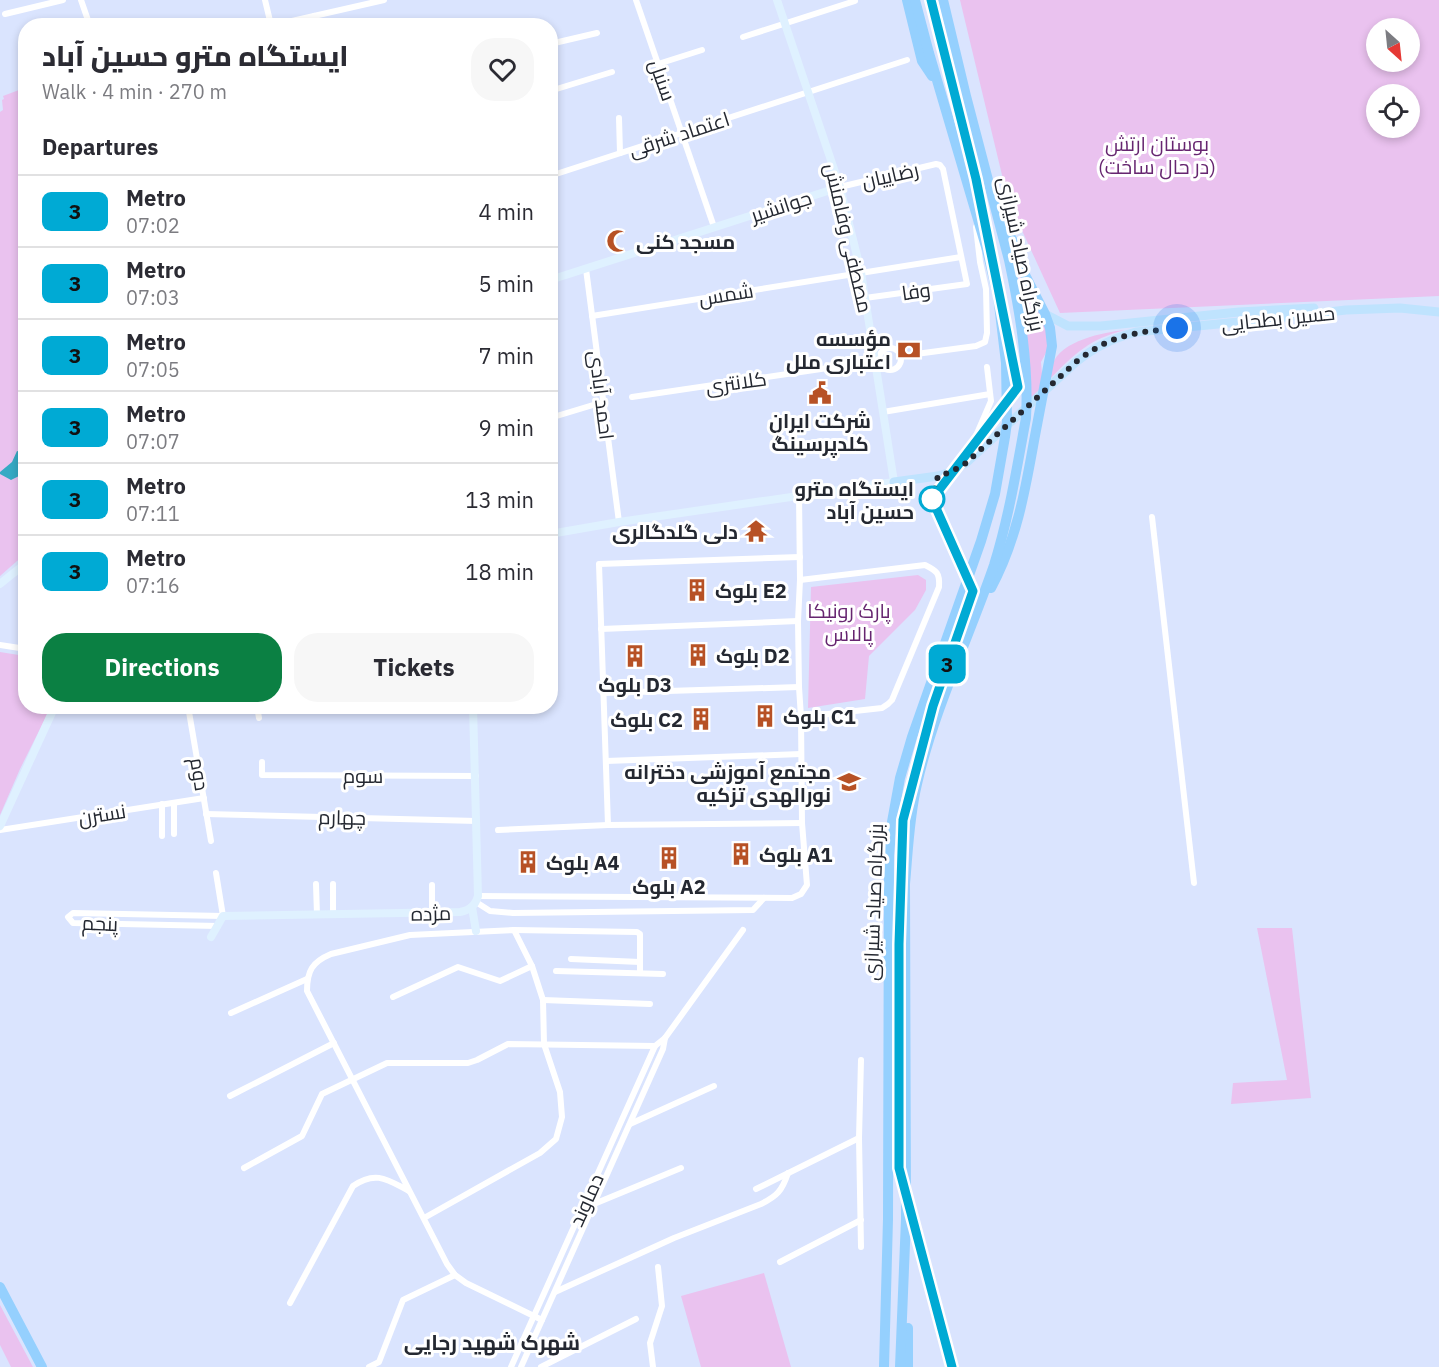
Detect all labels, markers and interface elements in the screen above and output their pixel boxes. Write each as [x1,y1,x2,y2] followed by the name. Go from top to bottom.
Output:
[1366,18,1420,72] north arrow
[1366,18,1420,138] map controls
[42,37,349,74] text: ایستگاه مترو حسین آباد
[471,38,534,101] button: heart
[643,56,683,104] street label: سنبل
[42,78,227,105] text: Walk · 4 min · 270 m
[1366,84,1420,138] button: locate
[625,105,733,163] street label: اعتماد شرقی
[1098,130,1216,180] park label: بوستان ارتش (در حال ساخت)
[42,132,158,161] text: Departures
[859,155,921,195] street label: رضاییان
[819,161,879,315] street label: مصطفی وفامنش
[992,174,1052,334] street label: بزرگراه صیاد شیرازی
[126,183,186,212] text: Metro
[746,184,815,229] street label: جوانشیر
[69,197,81,225] text: 3
[478,197,534,226] text: 4 min
[126,212,180,239] text: 07:02
[605,228,631,254] mosque icon: مسجد کنی
[636,228,735,255] place label: مسجد کنی
[126,255,186,284] text: Metro
[69,269,81,297] text: 3
[478,269,534,298] text: 5 min
[697,276,755,312] street label: شمس
[900,276,932,306] street label: وفا
[126,284,180,311] text: 07:03
[1220,299,1336,337] street label: حسین بطحایی
[1162,313,1192,343] your location
[786,325,891,375] place label: مؤسسه اعتباری ملل
[126,327,186,356] text: Metro
[896,337,922,363] bank icon: مؤسسه اعتباری ملل
[69,341,81,369] text: 3
[478,341,534,370] text: 7 min
[583,349,621,441] street label: احمد آبادی
[126,356,180,383] text: 07:05
[704,364,768,400] street label: کلانتری
[807,380,833,406] public building icon: شرکت ایران کلدپرسینگ
[126,399,186,428] text: Metro
[769,407,871,458] place label: شرکت ایران کلدپرسینگ
[69,413,81,441] text: 3
[478,413,534,442] text: 9 min
[126,428,180,455] text: 07:07
[126,471,186,500] text: Metro
[795,475,914,525] place label: ایستگاه مترو حسین آباد
[69,485,81,513] text: 3
[465,485,534,514] text: 13 min
[919,486,945,512] marker: ایستگاه مترو حسین آباد
[126,500,180,527] text: 07:11
[612,518,738,545] place label: دلی گلدگالری
[743,518,769,544] temple icon: دلی گلدگالری
[126,543,186,572] text: Metro
[69,557,81,585] text: 3
[465,557,534,586] text: 18 min
[126,572,180,599] text: 07:16
[684,577,710,603] building icon: بلوک E2
[715,577,787,604] place label: بلوک E2
[807,597,891,647] park label: پارک رونیکا پالاس
[42,633,282,702] button: Directions
[294,633,534,702] button: Tickets
[685,642,711,668] building icon: بلوک D2
[716,642,790,669] place label: بلوک D2
[622,643,648,669] building icon: بلوک D3
[928,644,966,684] line badge: 3
[941,650,953,678] text: 3
[598,671,672,698] place label: بلوک D3
[752,703,778,729] building icon: بلوک C1
[783,703,856,730] place label: بلوک C1
[610,706,683,733] place label: بلوک C2
[688,706,714,732] building icon: بلوک C2
[183,756,216,793] street label: دوم
[624,758,831,808] place label: مجتمع آموزشی دخترانه نورالهدی تزکیه
[343,762,383,790] street label: سوم
[836,769,862,795] school or university icon: مجتمع آموزشی دخترانه نورالهدی تزکیه
[76,797,128,831] street label: نسترن
[318,803,366,832] street label: چهارم
[857,823,889,981] street label: بزرگراه صیاد شیرازی
[728,841,754,867] building icon: بلوک A1
[759,841,832,868] place label: بلوک A1
[656,845,682,871] building icon: بلوک A2
[515,849,541,875] building icon: بلوک A4
[546,849,619,876] place label: بلوک A4
[632,873,706,900] place label: بلوک A2
[411,899,451,927] street label: مژده
[81,909,119,938] street label: پنجم
[562,1169,610,1231] street label: دماوند
[404,1328,580,1356] district label: شهرک شهید رجایی

